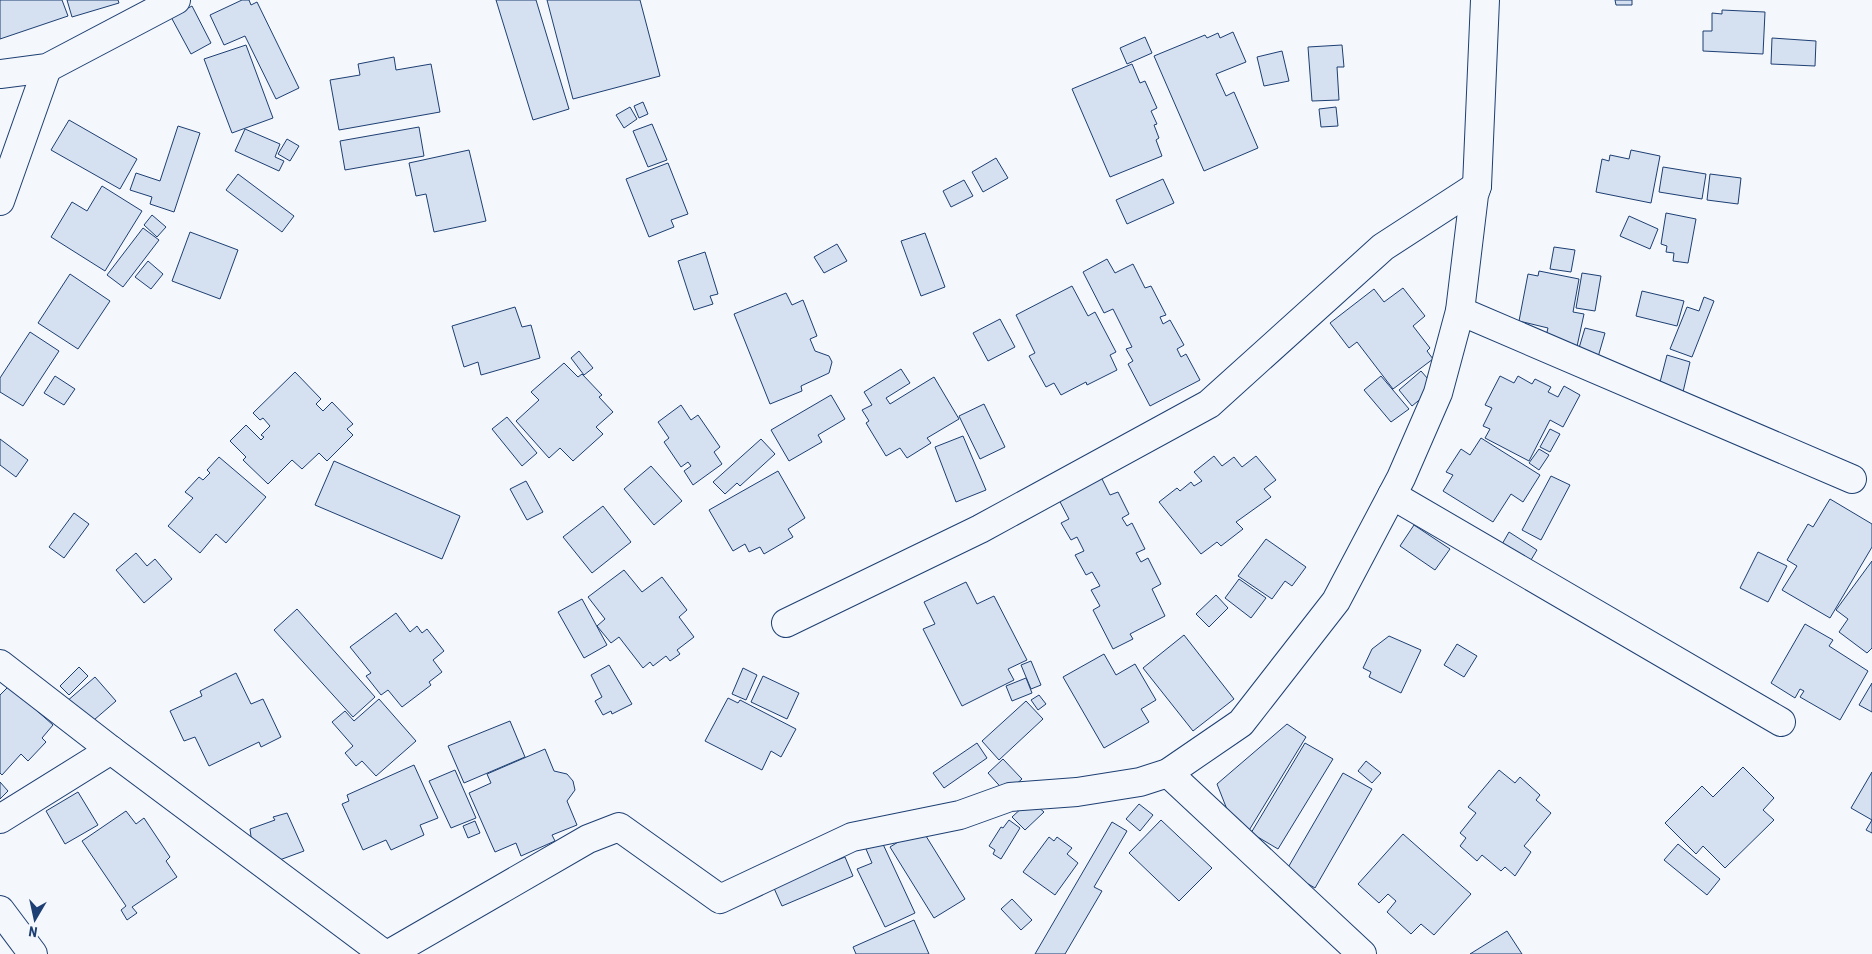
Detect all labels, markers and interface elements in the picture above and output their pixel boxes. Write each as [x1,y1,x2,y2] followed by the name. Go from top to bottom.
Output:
[10,894,60,944] north arrow
[27,923,38,940] text: N

